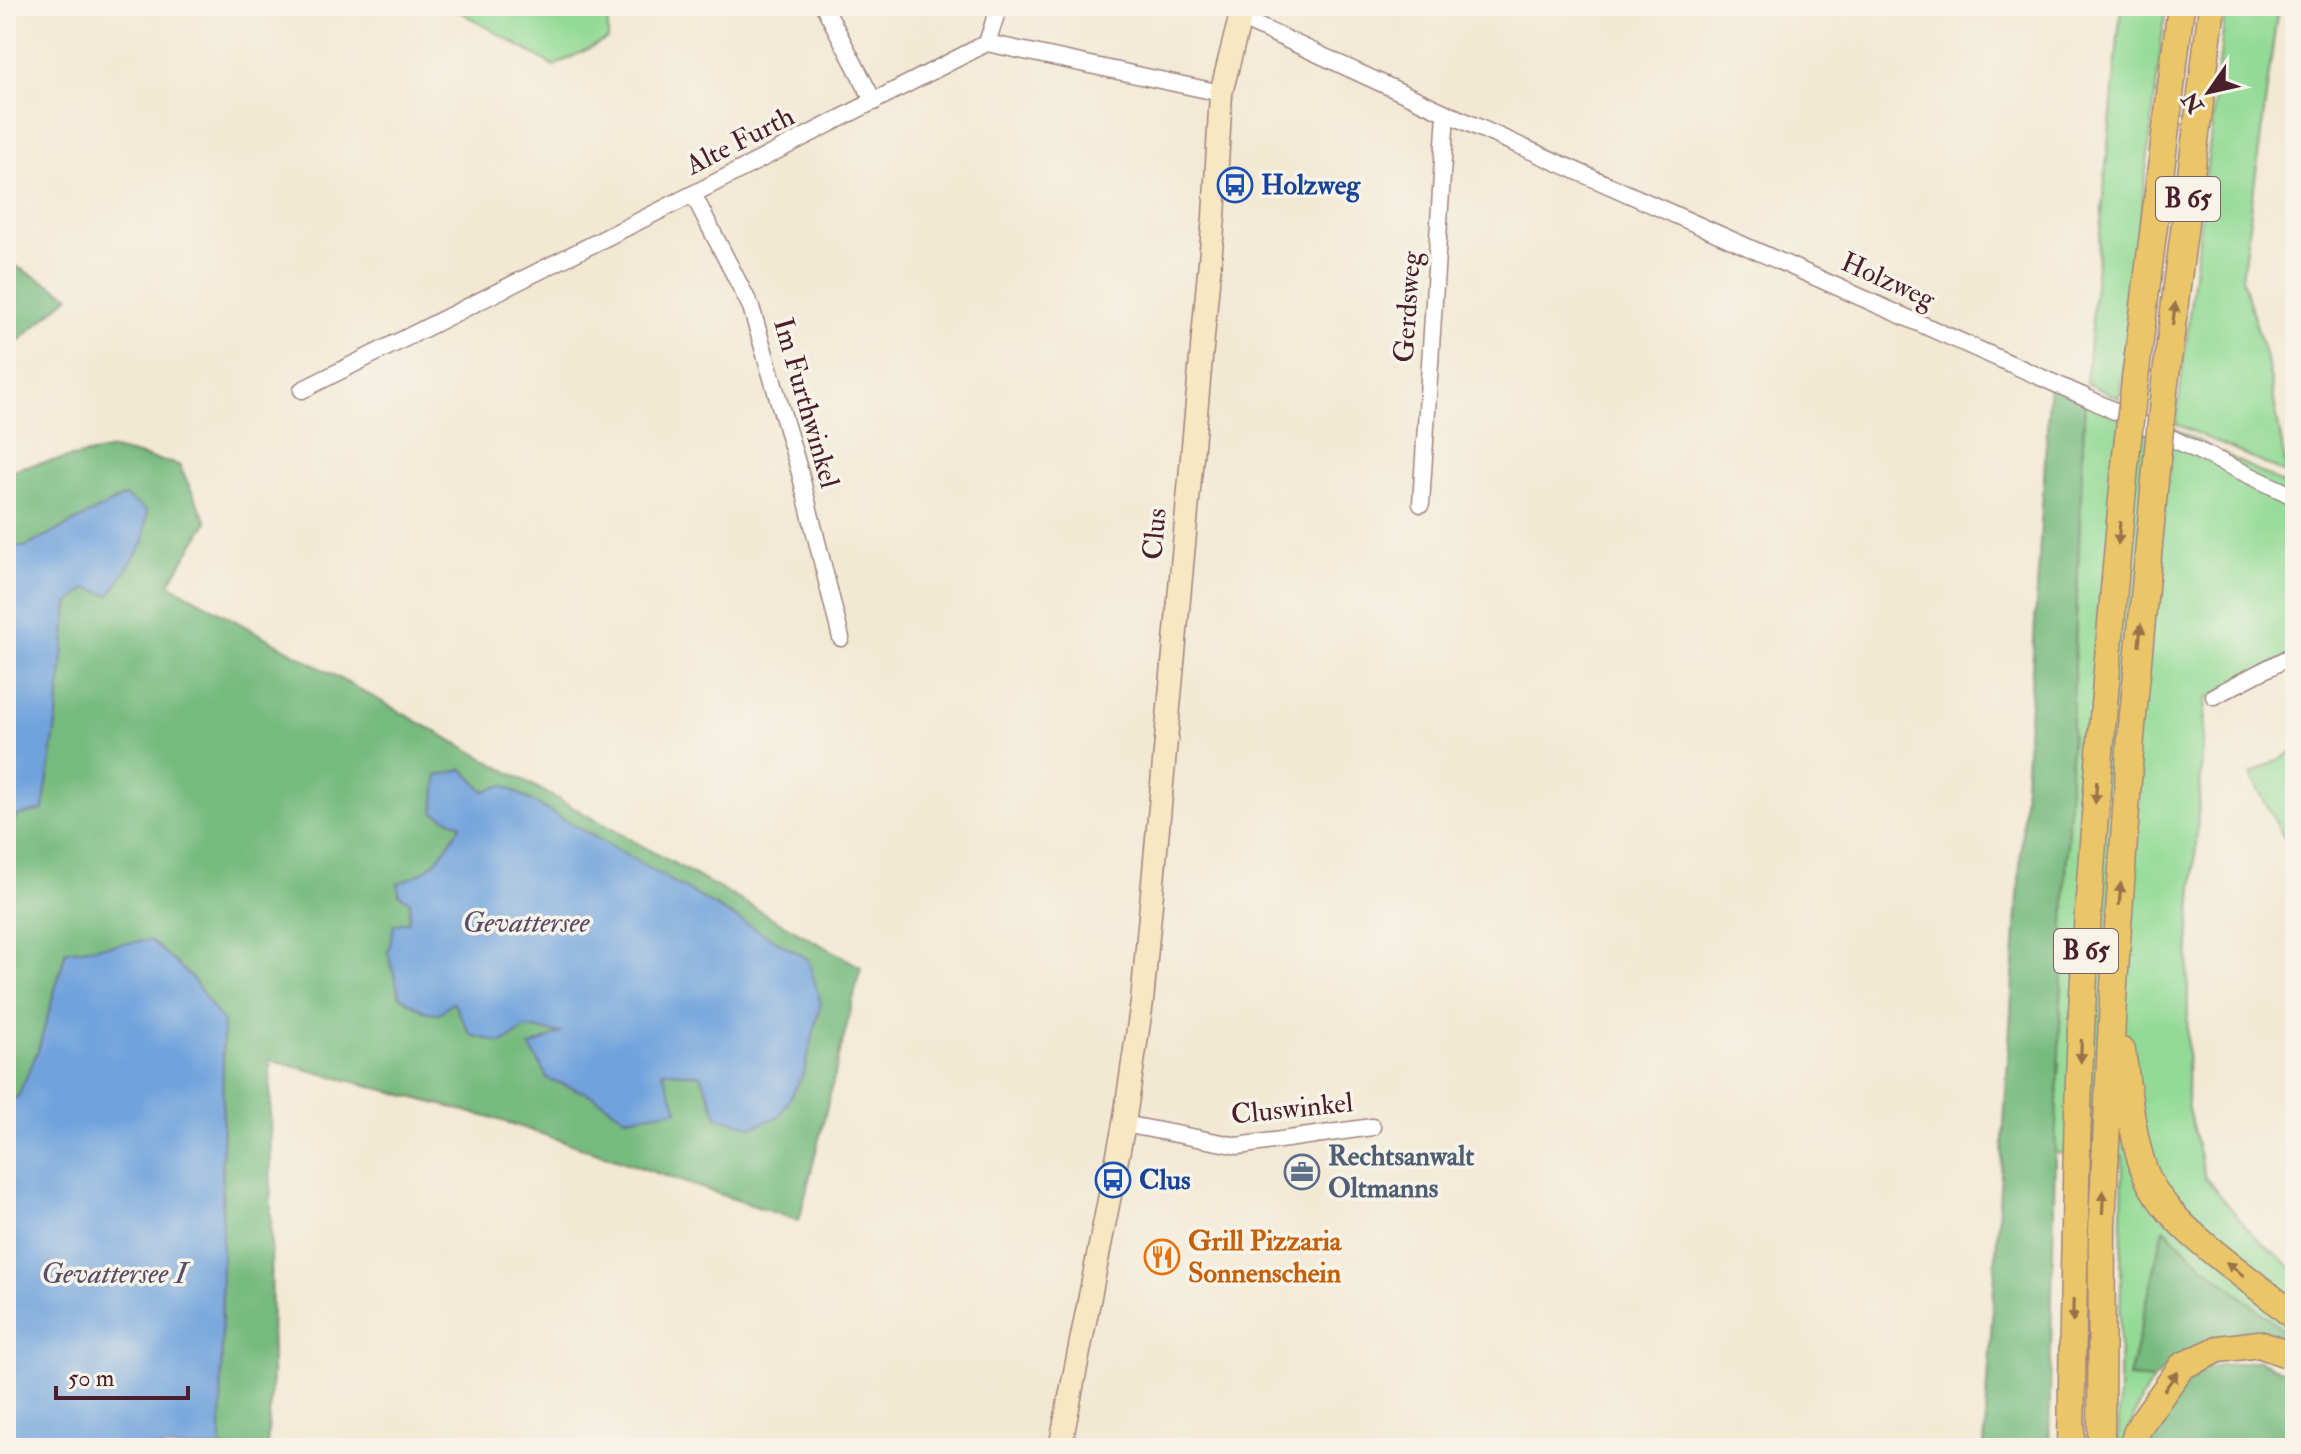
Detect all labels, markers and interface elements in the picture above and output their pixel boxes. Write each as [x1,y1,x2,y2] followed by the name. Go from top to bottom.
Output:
[2169,52,2249,132] north arrow
[2176,86,2211,119] text: N
[679,99,800,184] street label: Alte Furth
[1216,166,1254,204] bus stop icon: Holzweg
[1261,168,1361,203] place label: Holzweg
[2156,177,2220,221] road number: B 65
[1836,245,1942,318] street label: Holzweg
[1387,249,1429,364] street label: Gerdsweg
[2167,301,2180,326] one-way arrow
[765,314,847,492] street label: Im Furthwinkel
[1135,507,1175,561] street label: Clus
[2112,521,2125,546] one-way arrow
[2134,622,2147,647] one-way arrow
[2089,780,2102,805] one-way arrow
[2114,881,2127,906] one-way arrow
[462,904,591,941] water label: Gevattersee
[2054,929,2118,973] road number: B 65
[2074,1039,2087,1064] one-way arrow
[1229,1085,1355,1133] street label: Cluswinkel
[1328,1139,1474,1206] place label: Rechtsanwalt Oltmanns
[1283,1153,1321,1191] office icon: Rechtsanwalt Oltmanns
[1094,1161,1132,1199] bus stop icon: Clus
[1139,1163,1191,1198] place label: Clus
[2097,1189,2110,1214] one-way arrow
[1188,1224,1343,1291] place label: Grill Pizzaria Sonnenschein
[1143,1238,1181,1276] restaurant icon: Grill Pizzaria Sonnenschein
[41,1255,191,1292] water label: Gevattersee I
[2225,1261,2245,1277] one-way arrow
[2066,1299,2079,1324] one-way arrow
[56,1350,188,1400] scale bar
[68,1363,115,1394] text: 50 m
[2163,1371,2178,1392] one-way arrow

